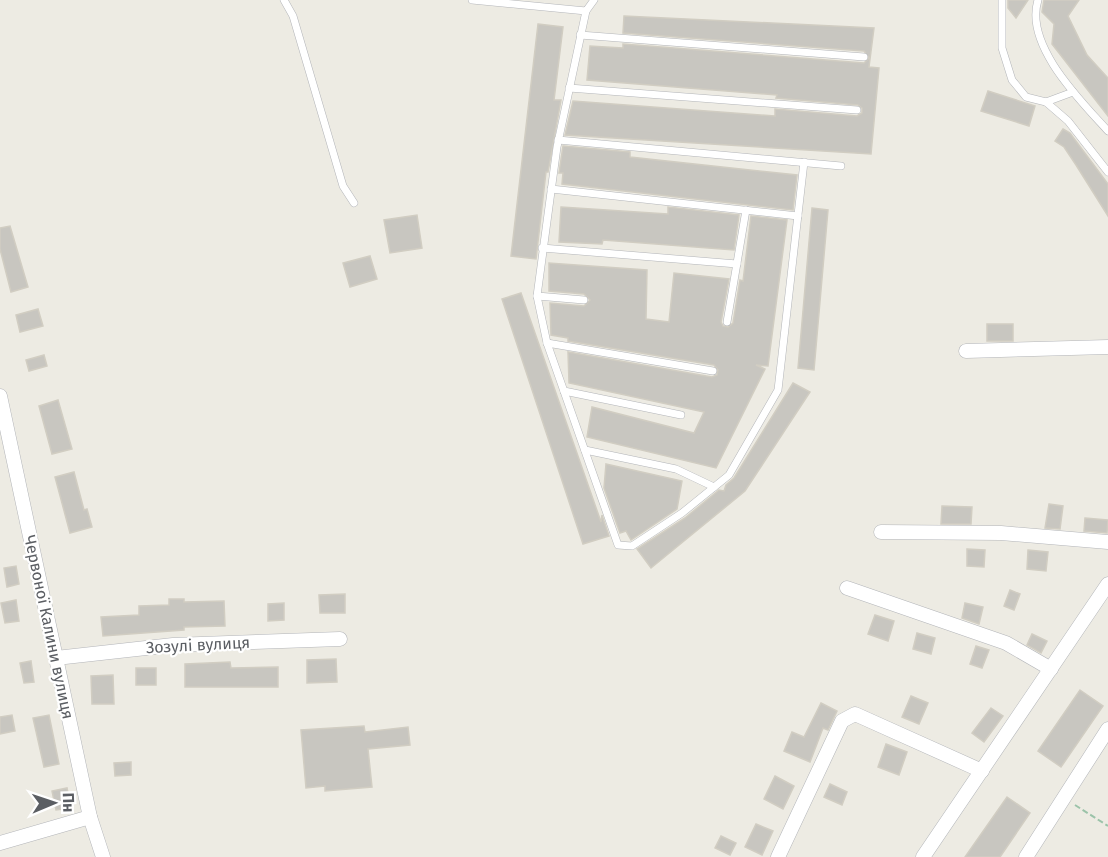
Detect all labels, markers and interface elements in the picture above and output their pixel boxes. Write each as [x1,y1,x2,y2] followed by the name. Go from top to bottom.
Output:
[20,533,78,721] street label: Червоної Калини вулиця
[145,633,251,657] street label: Зозулі вулиця
[24,773,84,833] north arrow
[59,792,78,813] text: Пн

